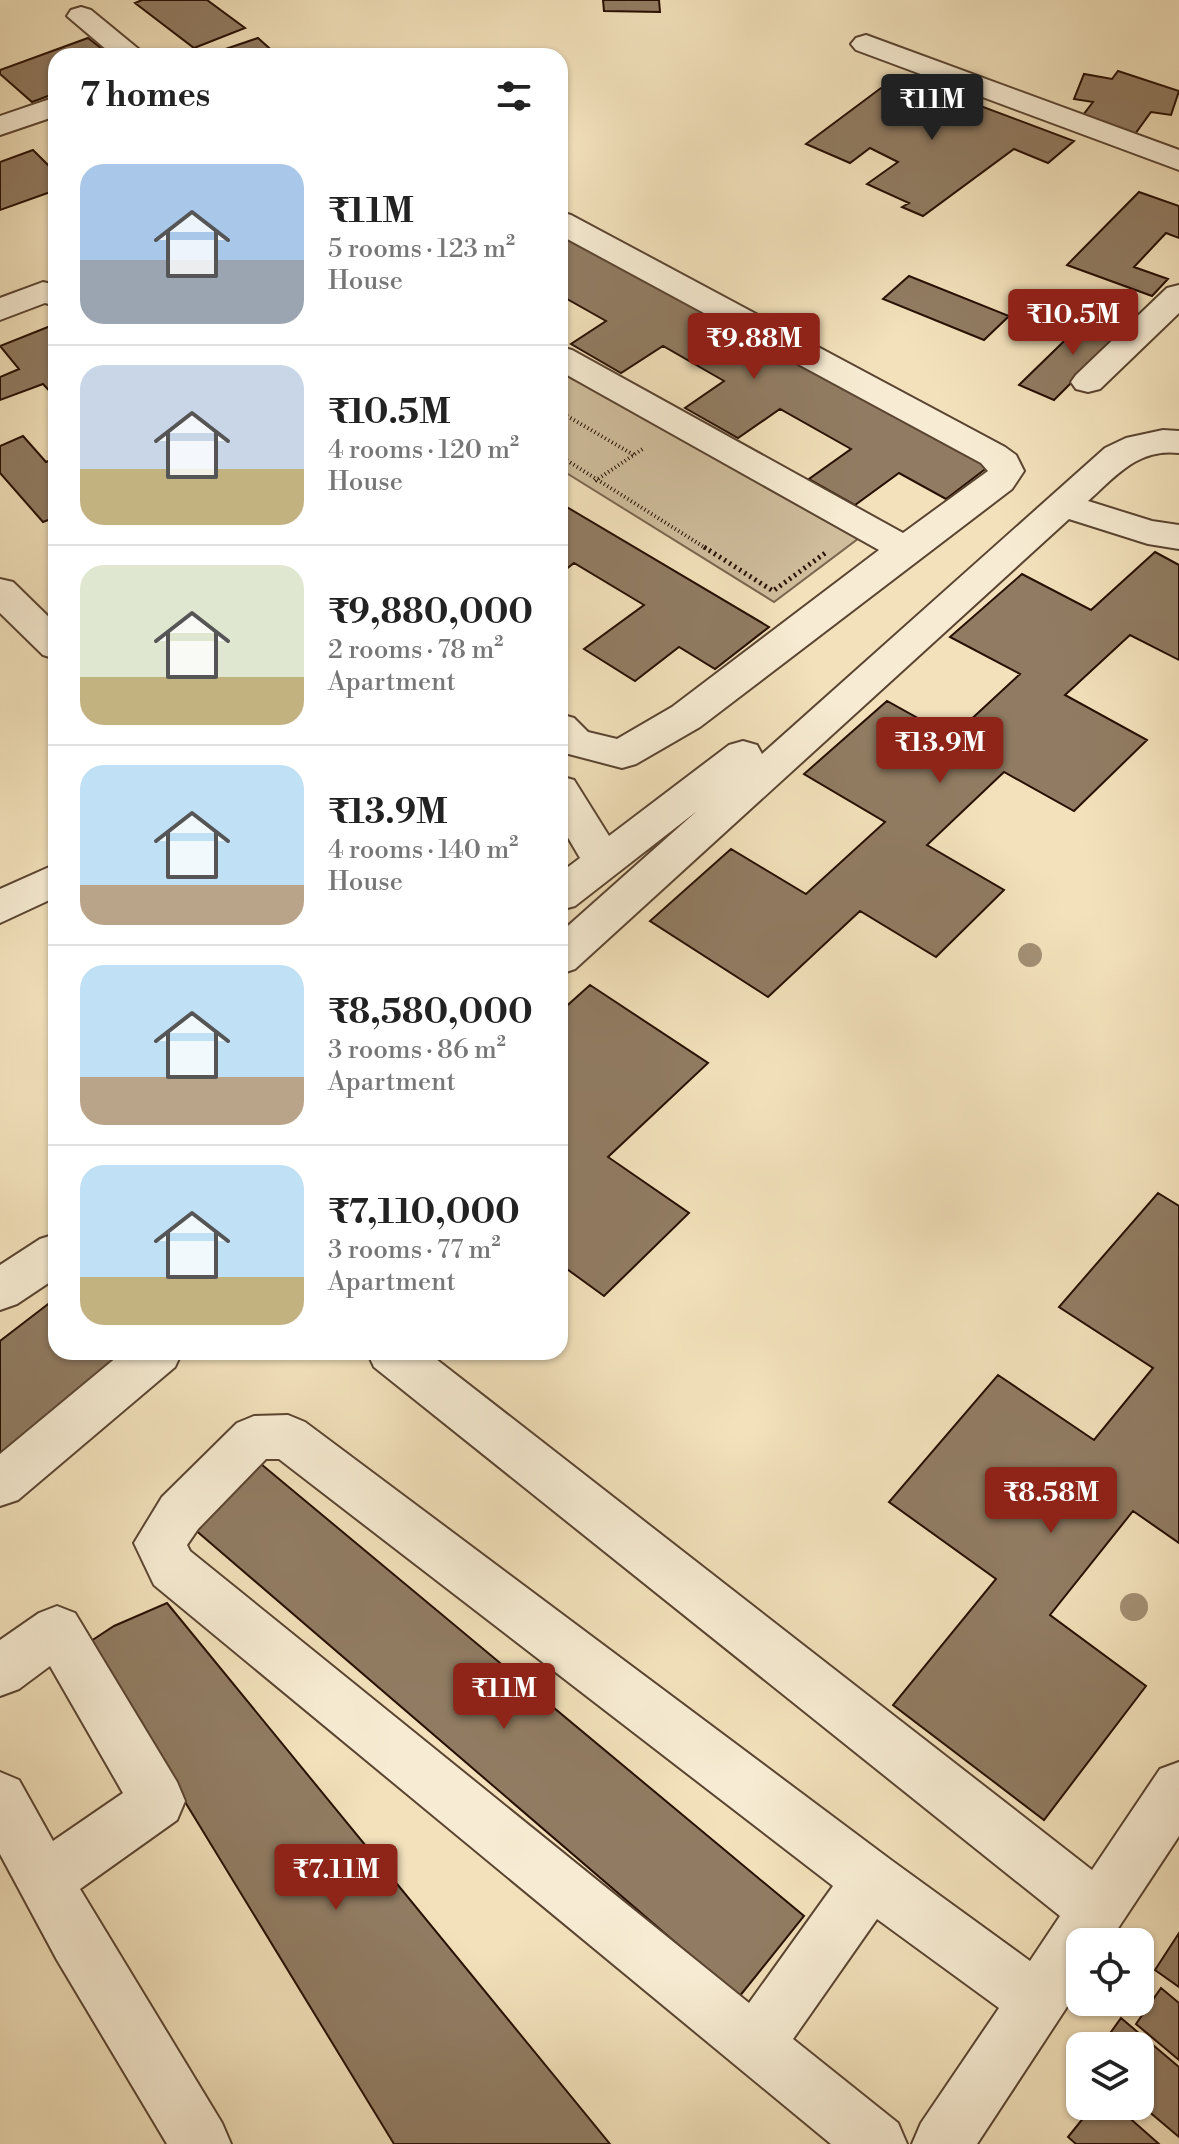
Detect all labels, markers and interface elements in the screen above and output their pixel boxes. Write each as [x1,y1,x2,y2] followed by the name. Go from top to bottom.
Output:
[492,74,536,118] icon: filters
[885,74,979,142] pin: ₹11M
[80,75,210,117] text: 7 homes
[899,84,965,116] text: ₹11M
[328,191,414,233] text: ₹11M
[144,196,240,292] icon: home
[328,233,515,265] text: 5 rooms · 123 m²
[328,265,403,297] text: House
[1008,289,1138,357] pin: ₹10.5M
[1026,299,1120,331] text: ₹10.5M
[689,313,819,381] pin: ₹9.88M
[706,323,802,355] text: ₹9.88M
[328,392,450,434] text: ₹10.5M
[144,397,240,493] icon: home
[328,434,519,466] text: 4 rooms · 120 m²
[328,466,403,498] text: House
[328,592,533,634] text: ₹9,880,000
[144,597,240,693] icon: home
[328,634,503,666] text: 2 rooms · 78 m²
[328,666,456,698] text: Apartment
[875,717,1005,785] pin: ₹13.9M
[894,727,986,759] text: ₹13.9M
[328,792,448,834] text: ₹13.9M
[144,797,240,893] icon: home
[328,834,518,866] text: 4 rooms · 140 m²
[328,866,403,898] text: House
[328,992,533,1034] text: ₹8,580,000
[144,997,240,1093] icon: home
[328,1034,506,1066] text: 3 rooms · 86 m²
[328,1066,456,1098] text: Apartment
[328,1192,520,1234] text: ₹7,110,000
[144,1197,240,1293] icon: home
[328,1234,500,1266] text: 3 rooms · 77 m²
[328,1266,456,1298] text: Apartment
[986,1467,1116,1535] pin: ₹8.58M
[1003,1477,1099,1509] text: ₹8.58M
[457,1663,551,1731] pin: ₹11M
[471,1673,537,1705] text: ₹11M
[271,1844,401,1912] pin: ₹7.11M
[292,1854,380,1886] text: ₹7.11M
[1066,1928,1154,2120] map controls
[1066,1928,1154,2016] button: locate
[1066,2032,1154,2120] button: layers

